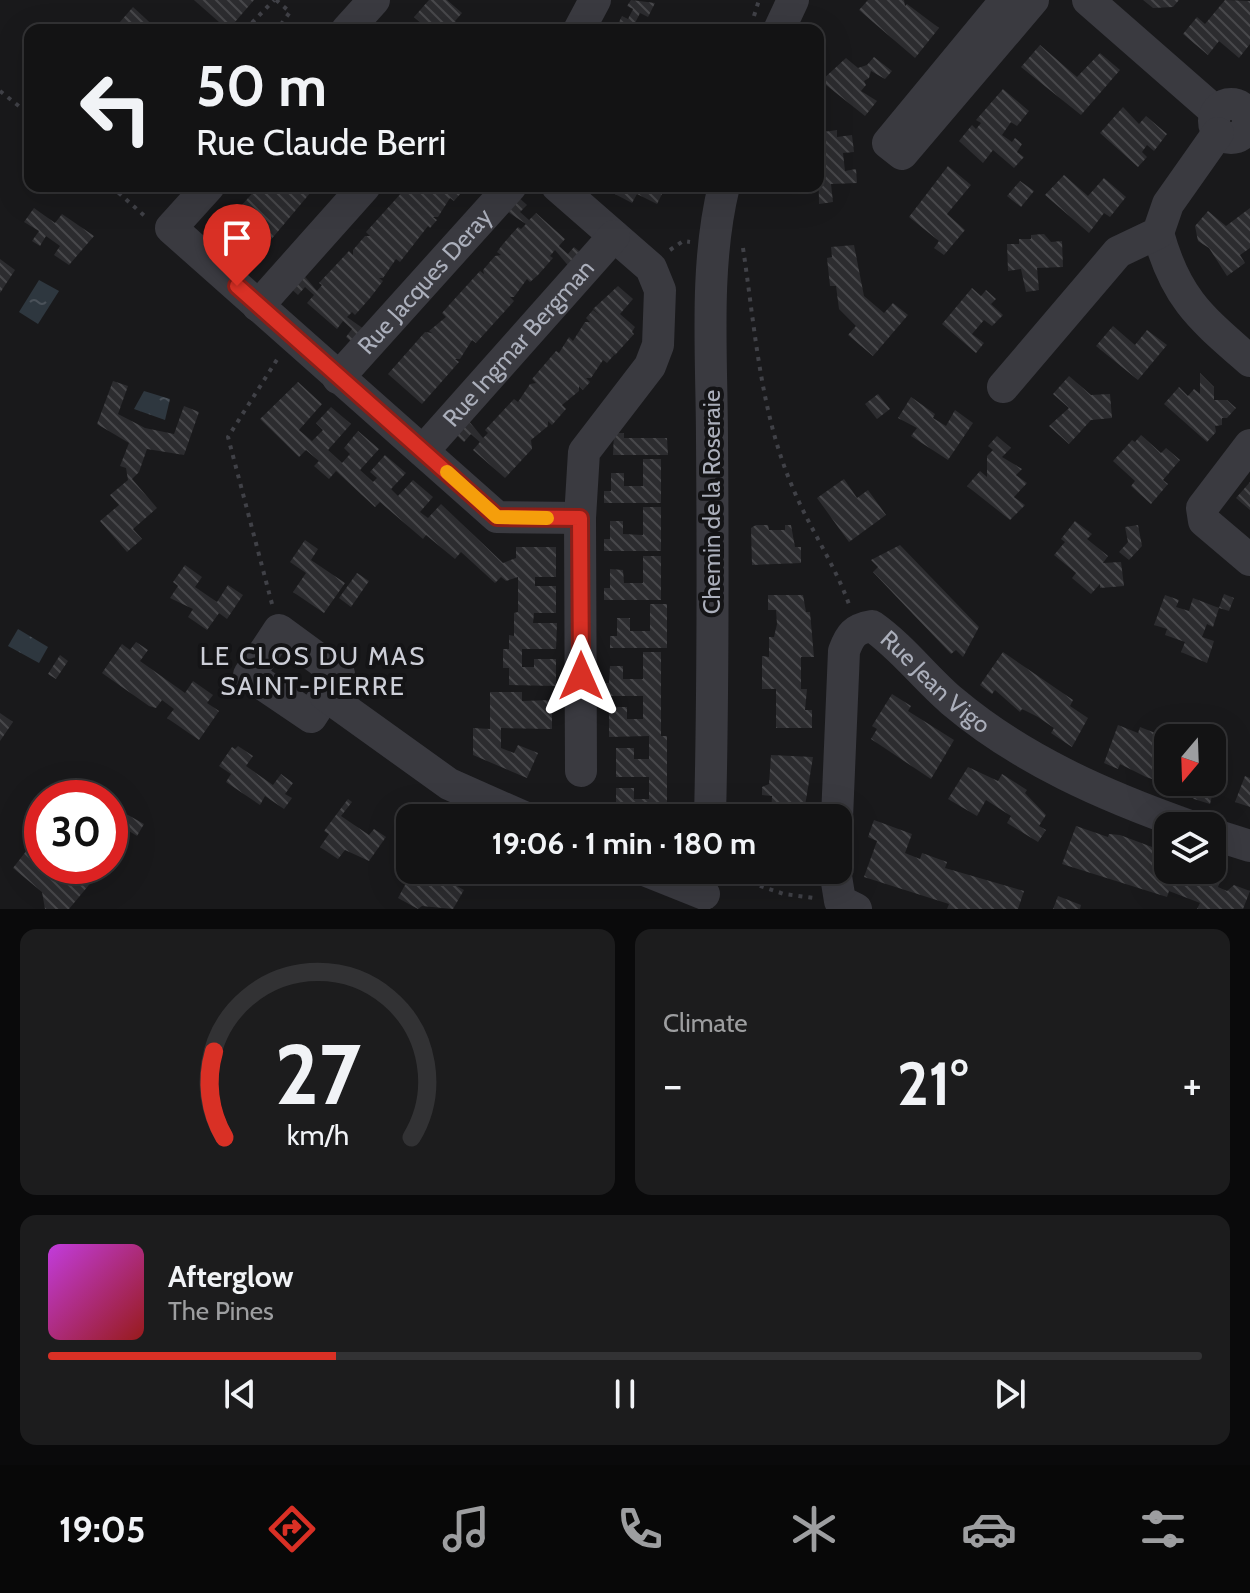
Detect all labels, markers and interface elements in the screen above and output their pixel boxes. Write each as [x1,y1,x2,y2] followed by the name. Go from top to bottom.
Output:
[196,52,327,120] text: 50 m
[64,56,168,160] icon: left
[196,120,446,164] text: Rue Claude Berri
[351,202,498,360] street label: Rue Jacques Deray
[203,204,271,286] pin
[215,216,259,260] icon: arrive
[437,254,600,432] street label: Rue Ingmar Bergman
[697,390,726,614] street label: Chemin de la Roseraie
[875,624,996,739] street label: Rue Jean Vigo
[539,634,623,718] position arrow
[200,640,426,702] district label: LE CLOS DU MAS SAINT-PIERRE
[1154,724,1226,796] north arrow
[1154,724,1226,884] map controls
[24,780,128,884] speed limit sign: 30
[1154,812,1226,884] button: layers
[492,825,756,862] text: 19:06 · 1 min · 180 m
[663,1007,748,1039] text: Climate
[274,1024,361,1125] text: 27
[897,1047,968,1120] text: 21°
[663,1058,682,1111] text: −
[1183,1058,1202,1111] text: +
[286,1117,349,1152] text: km/h
[168,1258,294,1295] text: Afterglow
[168,1295,274,1327] text: The Pines
[218,1372,262,1416] icon: previous
[603,1372,647,1416] icon: pause
[988,1372,1032,1416] icon: next
[264,1501,320,1557] icon: directions
[438,1501,494,1557] icon: music
[612,1501,668,1557] icon: phone
[786,1501,842,1557] icon: climate
[961,1501,1017,1557] icon: car
[1135,1501,1191,1557] icon: filters
[59,1507,145,1551] text: 19:05

